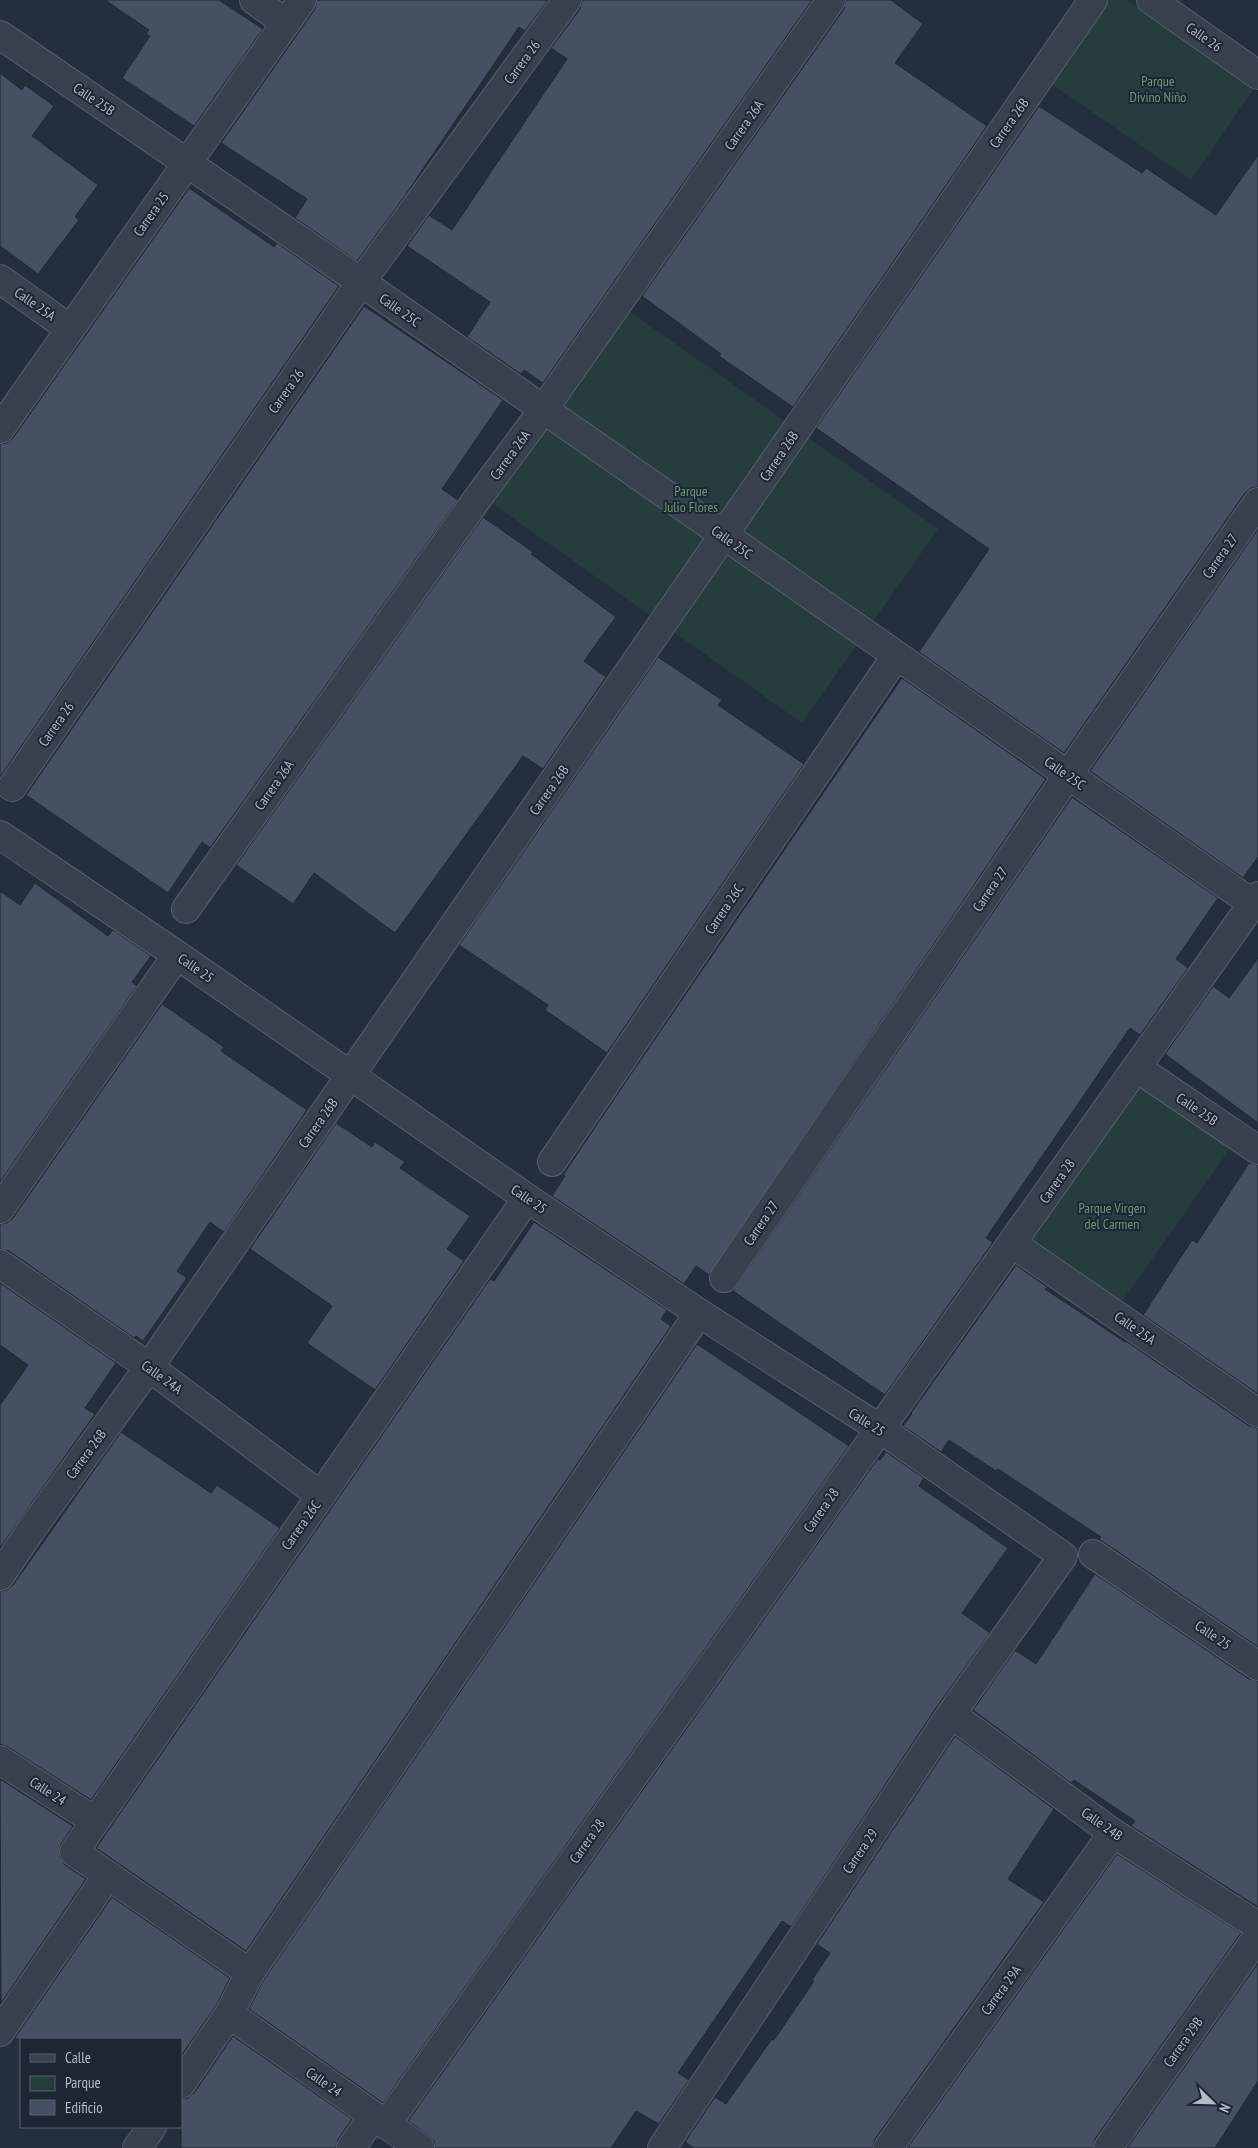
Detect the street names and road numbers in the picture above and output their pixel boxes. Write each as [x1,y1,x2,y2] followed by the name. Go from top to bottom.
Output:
[1183,18,1225,56] street label: Calle 26
[500,36,544,88] street label: Carrera 26
[70,79,118,119] street label: Calle 25B
[985,95,1033,151] street label: Carrera 26B
[720,96,768,153] street label: Carrera 26A
[129,188,173,240] street label: Carrera 25
[11,283,59,325] street label: Calle 25A
[376,289,425,331] street label: Calle 25C
[264,365,308,417] street label: Carrera 26
[486,426,534,483] street label: Carrera 26A
[756,427,802,485] street label: Carrera 26B
[708,521,757,563] street label: Calle 25C
[1198,530,1242,582] street label: Carrera 27
[34,698,78,750] street label: Carrera 26
[1041,752,1090,794] street label: Calle 25C
[250,756,298,813] street label: Carrera 26A
[525,762,573,818] street label: Carrera 26B
[968,863,1012,915] street label: Carrera 27
[701,880,748,938] street label: Carrera 26C
[175,949,217,987] street label: Calle 25
[1173,1089,1221,1129] street label: Calle 25B
[294,1095,342,1151] street label: Carrera 26B
[1035,1155,1079,1207] street label: Carrera 28
[508,1180,550,1218] street label: Calle 25
[739,1197,783,1249] street label: Carrera 27
[1111,1307,1159,1349] street label: Calle 25A
[138,1356,186,1398] street label: Calle 24A
[845,1404,889,1440] street label: Calle 25
[62,1426,110,1482] street label: Carrera 26B
[799,1484,843,1536] street label: Carrera 28
[277,1496,325,1553] street label: Carrera 26C
[1192,1616,1234,1654] street label: Calle 25
[26,1773,70,1810] street label: Calle 24
[1078,1803,1126,1845] street label: Calle 24B
[565,1815,609,1867] street label: Carrera 28
[838,1825,882,1877] street label: Carrera 29
[977,1961,1025,2018] street label: Carrera 29A
[1159,2014,1207,2070] street label: Carrera 29B
[303,2063,346,2101] street label: Calle 24

